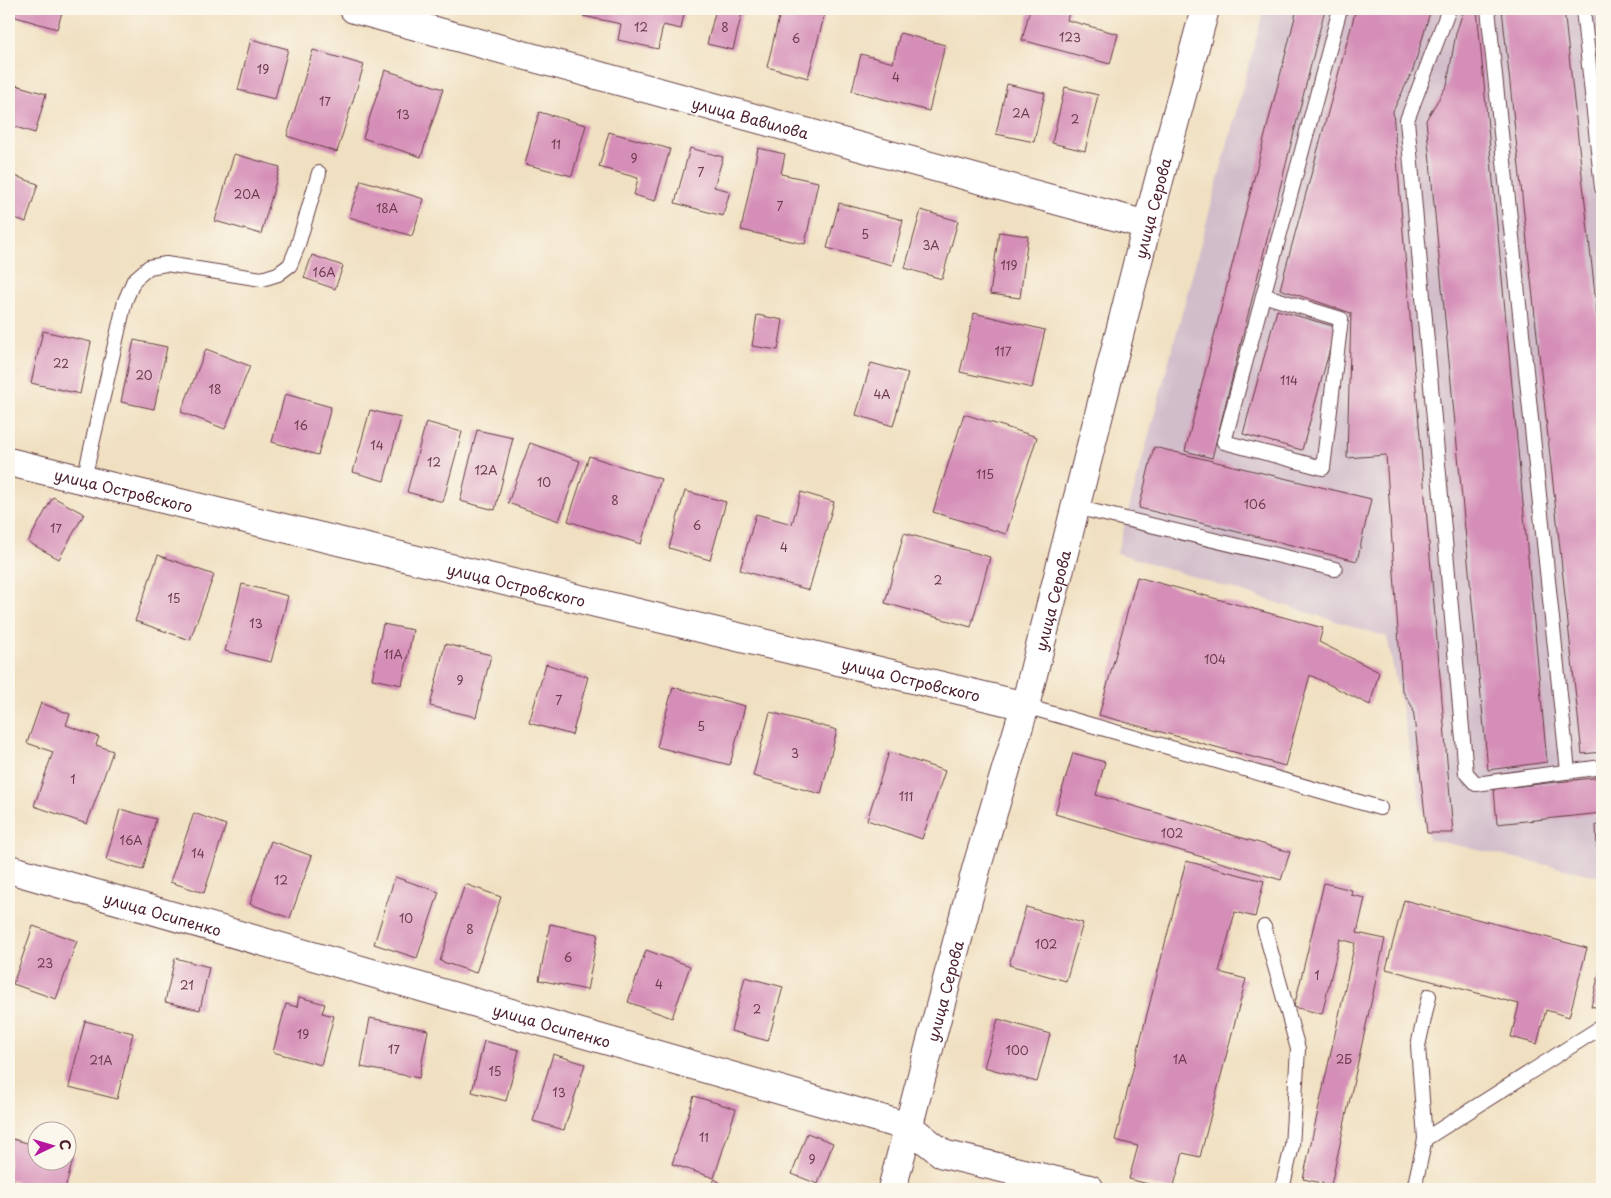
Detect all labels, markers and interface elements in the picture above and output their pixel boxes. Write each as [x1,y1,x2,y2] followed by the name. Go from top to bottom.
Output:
[634,18,648,36] house number: 12
[721,18,729,36] house number: 8
[1059,28,1081,46] house number: 123
[792,29,800,47] house number: 6
[257,60,269,78] house number: 19
[892,68,900,86] house number: 4
[690,90,812,144] street label: улица Вавилова
[319,92,331,110] house number: 17
[1012,104,1030,122] house number: 2А
[396,105,410,123] house number: 13
[1071,110,1079,128] house number: 2
[551,135,561,153] house number: 11
[630,149,638,167] house number: 9
[1127,154,1176,261] street label: улица Серова
[698,163,705,181] house number: 7
[234,185,260,203] house number: 20А
[777,197,784,215] house number: 7
[376,199,398,217] house number: 18А
[861,225,869,243] house number: 5
[922,236,940,254] house number: 3А
[1000,256,1018,274] house number: 119
[313,263,336,281] house number: 16А
[995,342,1012,360] house number: 117
[53,354,69,372] house number: 22
[135,366,153,384] house number: 20
[1280,371,1298,389] house number: 114
[209,380,221,398] house number: 18
[873,385,891,403] house number: 4А
[294,416,308,434] house number: 16
[370,436,384,454] house number: 14
[427,453,441,471] house number: 12
[474,461,498,479] house number: 12А
[52,462,195,517] street label: улица Островского
[976,465,994,483] house number: 115
[537,473,551,491] house number: 10
[611,491,619,509] house number: 8
[1244,495,1266,513] house number: 106
[693,516,701,534] house number: 6
[50,519,62,537] house number: 17
[780,538,788,556] house number: 4
[1028,547,1076,653] street label: улица Серова
[445,556,588,612] street label: улица Островского
[934,571,942,589] house number: 2
[167,589,181,607] house number: 15
[249,614,263,632] house number: 13
[383,645,403,663] house number: 11А
[1204,650,1226,668] house number: 104
[840,651,983,706] street label: улица Островского
[456,671,464,689] house number: 9
[556,691,563,709] house number: 7
[697,717,705,735] house number: 5
[791,744,799,762] house number: 3
[70,770,76,788] house number: 1
[899,787,913,805] house number: 111
[1161,824,1183,842] house number: 102
[120,831,143,849] house number: 16А
[191,844,205,862] house number: 14
[274,871,288,889] house number: 12
[101,885,224,941] street label: улица Осипенко
[399,909,413,927] house number: 10
[466,920,474,938] house number: 8
[1035,935,1057,953] house number: 102
[920,937,969,1044] street label: улица Серова
[564,948,572,966] house number: 6
[37,954,53,972] house number: 23
[1314,966,1320,984] house number: 1
[655,975,663,993] house number: 4
[180,976,194,994] house number: 21
[491,997,614,1052] street label: улица Осипенко
[753,1000,761,1018] house number: 2
[297,1025,309,1043] house number: 19
[388,1040,400,1058] house number: 17
[1006,1041,1029,1059] house number: 100
[1173,1050,1187,1068] house number: 1А
[1336,1050,1352,1068] house number: 2Б
[89,1051,113,1069] house number: 21А
[488,1062,502,1080] house number: 15
[552,1083,566,1101] house number: 13
[28,1120,78,1170] north arrow
[699,1128,709,1146] house number: 11
[55,1139,76,1151] text: С
[808,1150,816,1168] house number: 9

